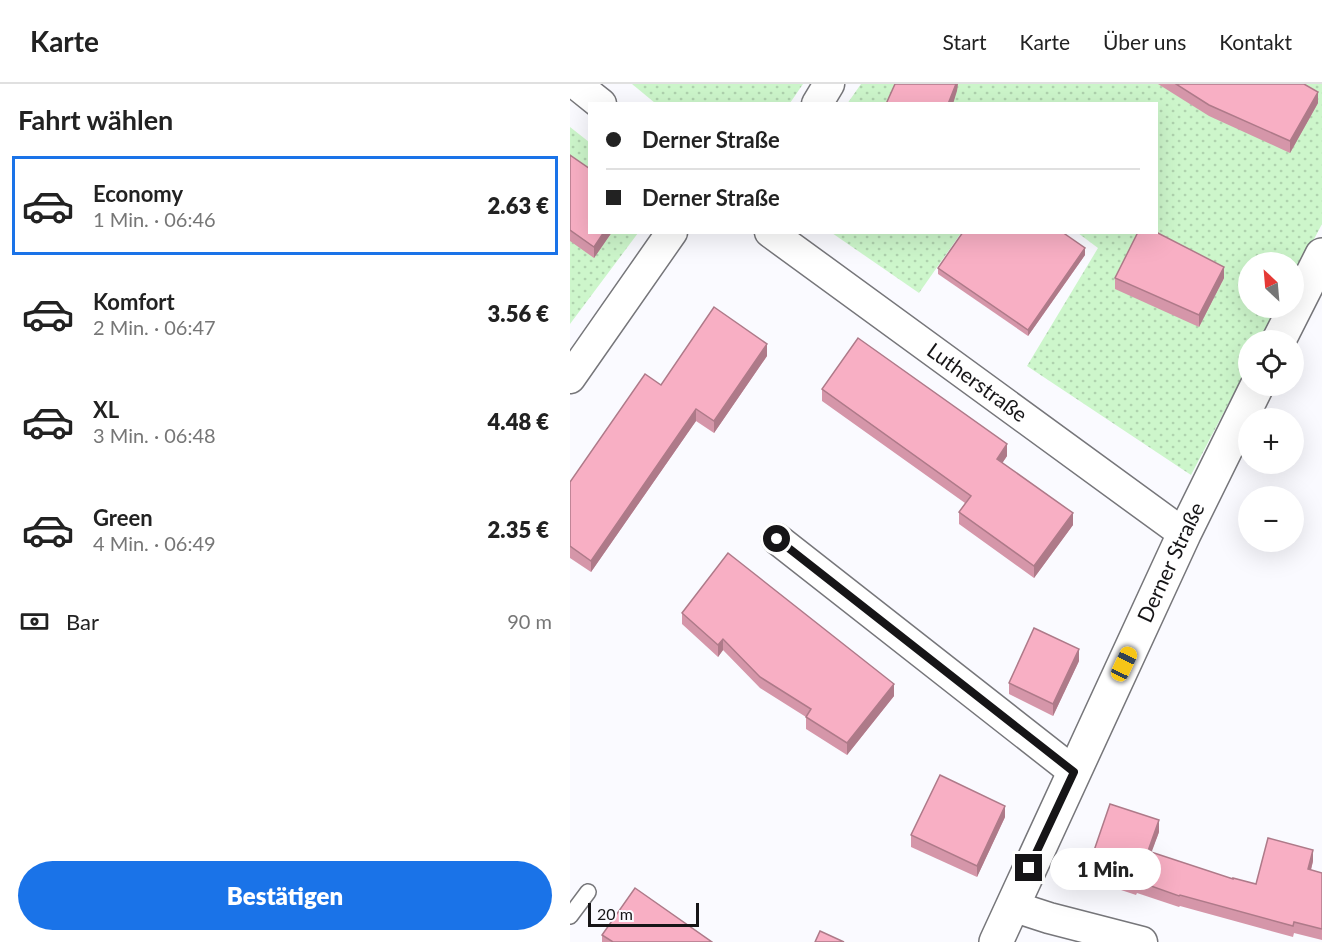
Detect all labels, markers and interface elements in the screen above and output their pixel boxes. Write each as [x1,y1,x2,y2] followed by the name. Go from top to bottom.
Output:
[30,24,99,58] text: Karte
[942,29,987,54] text: Start
[1020,29,1070,54] text: Karte
[1103,29,1186,54] text: Über uns
[1219,29,1292,54] text: Kontakt
[18,103,173,136] text: Fahrt wählen
[642,126,780,153] text: Derner Straße
[21,179,75,233] icon: car
[93,180,183,207] text: Economy
[642,184,780,211] text: Derner Straße
[488,192,549,219] text: 2.63 €
[93,207,216,231] text: 1 Min. · 06:46
[1238,252,1304,318] north arrow
[1238,252,1304,552] map controls
[21,287,75,341] icon: car
[93,288,175,315] text: Komfort
[488,300,549,327] text: 3.56 €
[93,315,216,339] text: 2 Min. · 06:47
[1238,330,1304,396] button: locate
[923,337,1033,426] street label: Lutherstraße
[21,395,75,449] icon: car
[93,396,119,423] text: XL
[488,408,549,435] text: 4.48 €
[1238,408,1304,474] button: +
[93,423,216,447] text: 3 Min. · 06:48
[1238,486,1304,552] button: −
[1131,498,1209,626] street label: Derner Straße
[21,503,75,557] icon: car
[93,504,153,531] text: Green
[488,516,549,543] text: 2.35 €
[763,525,790,552] route start
[93,531,216,555] text: 4 Min. · 06:49
[18,605,51,638] icon: cash
[66,608,99,635] text: Bar
[507,609,552,633] text: 90 m
[1108,644,1140,684] car
[1050,847,1161,889] callout: 1 Min.
[1015,854,1042,881] route end
[1077,857,1134,881] text: 1 Min.
[18,861,552,930] button: Bestätigen
[588,900,699,928] scale bar
[597,904,633,923] text: 20 m

